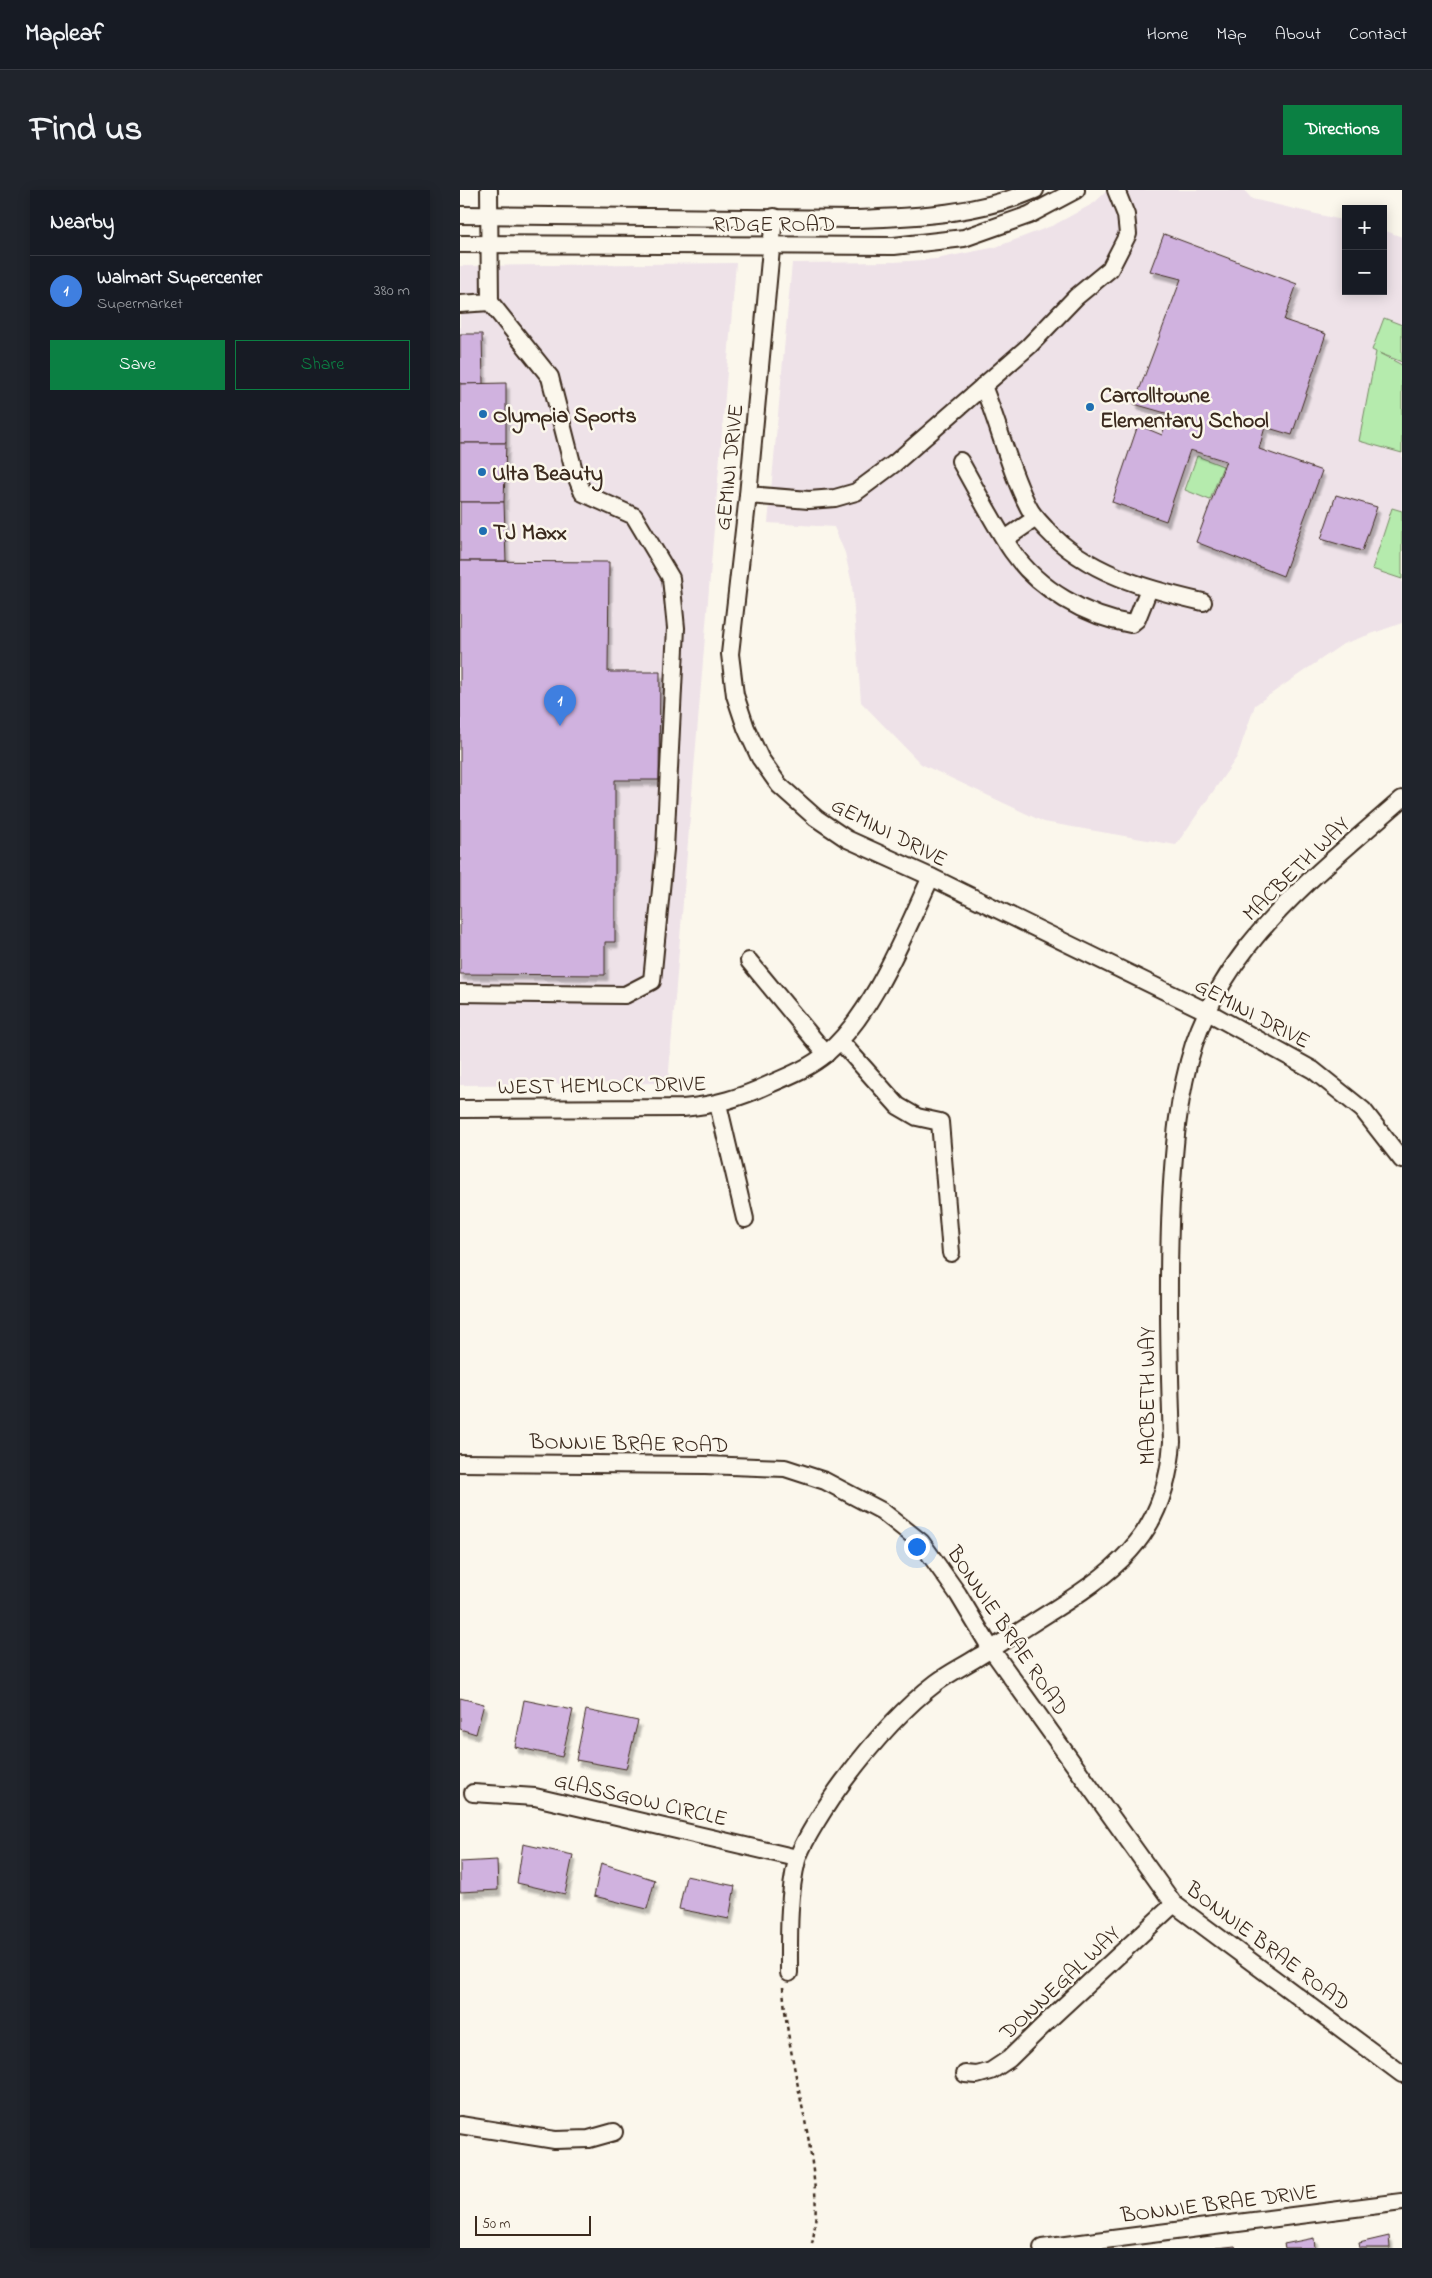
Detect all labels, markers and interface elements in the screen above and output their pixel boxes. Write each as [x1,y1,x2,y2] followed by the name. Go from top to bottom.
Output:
[25,17,104,52] text: Mapleaf
[1147,22,1188,48] text: Home
[1216,22,1247,48] text: Map
[1275,22,1321,48] text: About
[1349,22,1407,48] text: Contact
[30,105,142,156] text: Find us
[1283,105,1402,155] button: Directions
[1342,205,1387,295] map controls
[1342,205,1387,250] button: +
[50,208,114,238] text: Nearby
[713,210,835,242] street label: RIDGE ROAD
[1342,250,1387,295] button: −
[97,265,262,292] text: Walmart Supercenter
[63,279,69,303] text: 1
[374,279,410,303] text: 380 m
[97,292,183,316] text: Supermarket
[50,340,225,390] button: Save
[235,340,410,390] button: Share
[1100,381,1269,439] place label: Carrolltowne Elementary School
[493,401,637,434] place label: Olympia Sports
[1084,401,1096,413] marker: Carrolltowne Elementary School
[708,402,754,532] street label: GEMINI DRIVE
[477,408,489,420] marker: Olympia Sports
[492,459,603,492] place label: Ulta Beauty
[476,466,488,478] marker: Ulta Beauty
[493,518,567,550] place label: TJ Maxx
[477,525,489,537] marker: TJ Maxx
[544,685,576,726] pin: 1
[825,791,952,877] street label: GEMINI DRIVE
[1236,810,1358,930] street label: MACBETH WAY
[1188,971,1315,1059] street label: GEMINI DRIVE
[497,1069,707,1105] street label: WEST HEMLOCK DRIVE
[1133,1327,1165,1465] street label: MACBETH WAY
[528,1427,729,1463] street label: BONNIE BRAE ROAD
[904,1534,930,1560] your location
[937,1539,1075,1723] street label: BONNIE BRAE ROAD
[550,1765,730,1836] street label: GLASSGOW CIRCLE
[1177,1874,1356,2020] street label: BONNIE BRAE ROAD
[993,1920,1129,2050] street label: DONNEGAL WAY
[1118,2177,1320,2233] street label: BONNIE BRAE DRIVE
[475,2213,591,2236] scale bar
[482,2214,510,2235] text: 50 m

